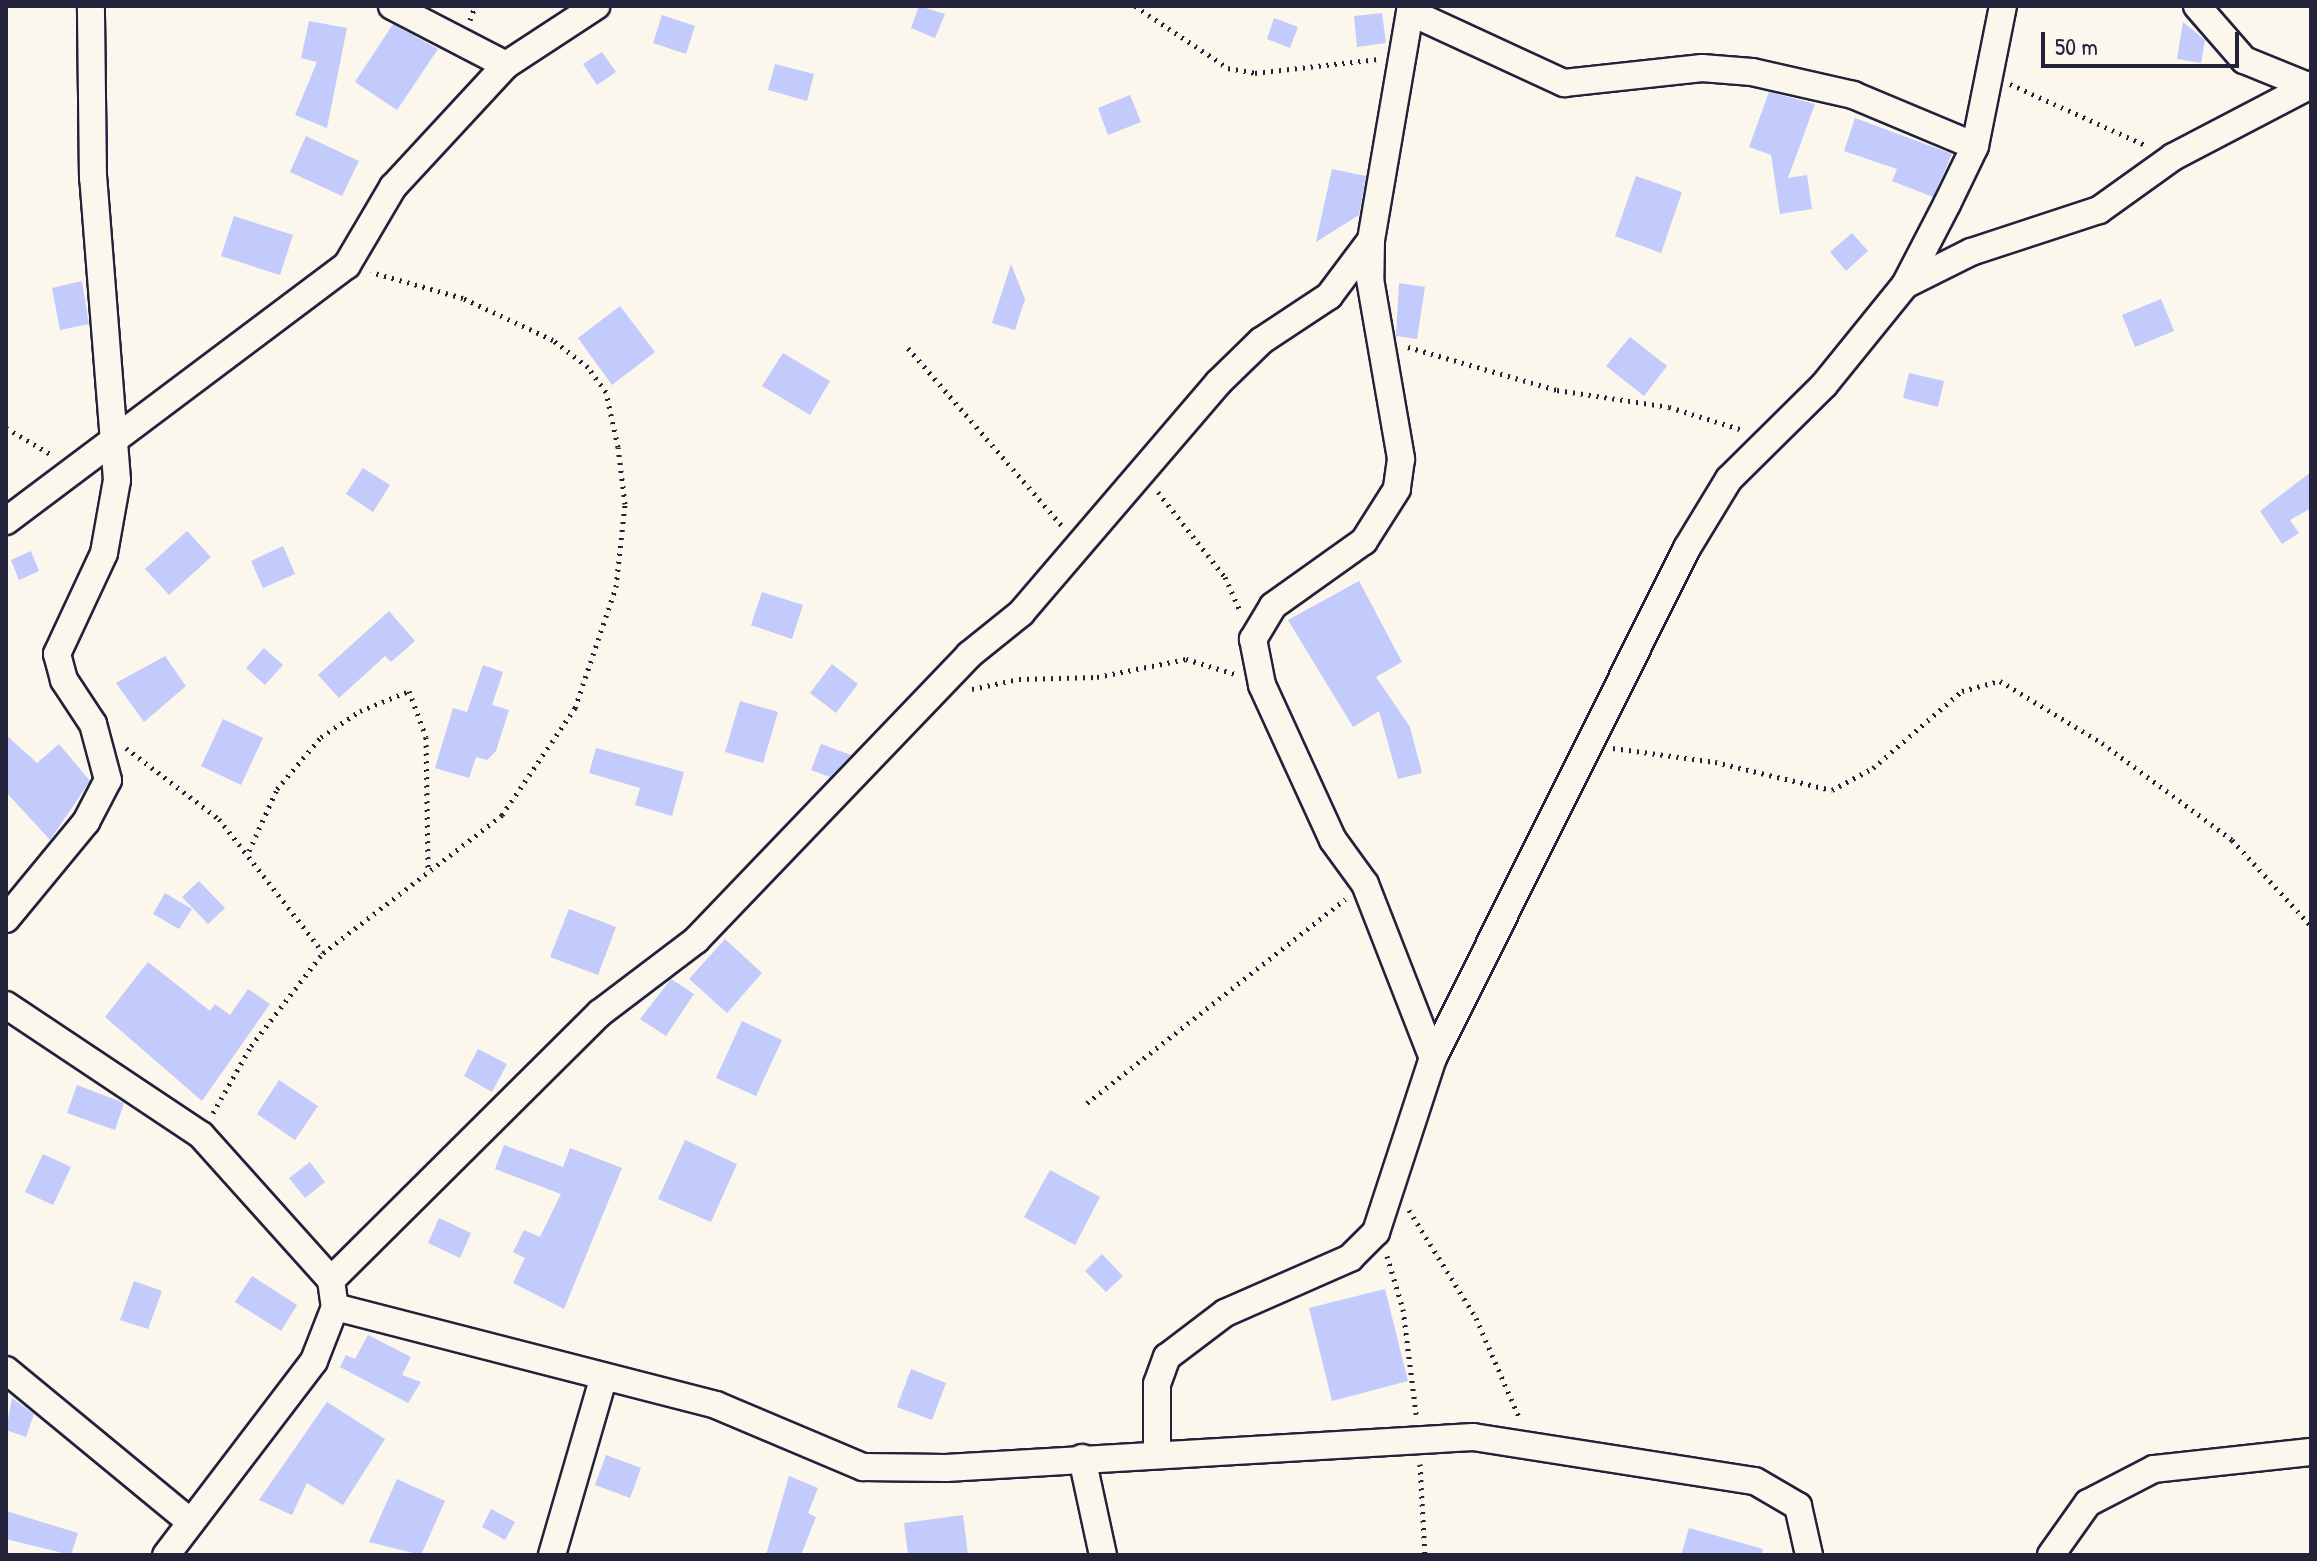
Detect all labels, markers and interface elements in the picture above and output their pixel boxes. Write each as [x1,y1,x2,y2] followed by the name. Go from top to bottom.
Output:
[2045,16,2243,66] scale bar
[2055,30,2098,62] text: 50 m

